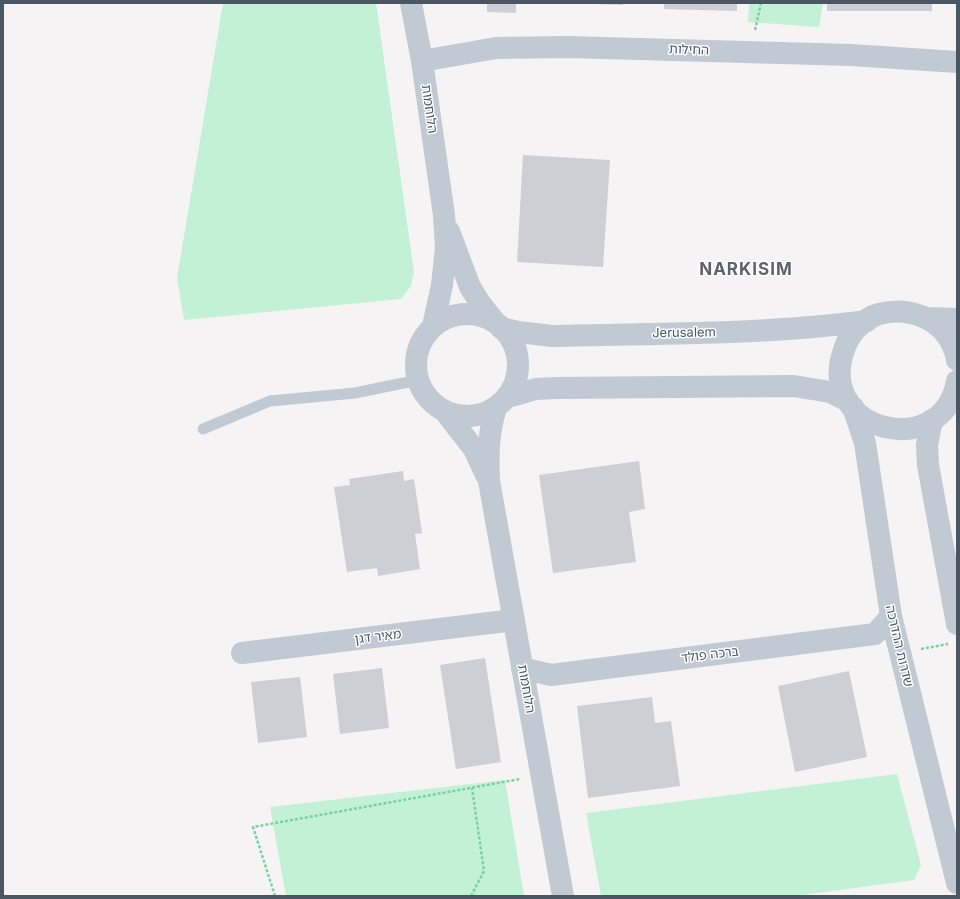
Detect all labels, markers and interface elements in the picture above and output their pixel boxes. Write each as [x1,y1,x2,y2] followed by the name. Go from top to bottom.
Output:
[669,42,709,58] street label: החילות
[418,84,440,134] street label: הלוחמות
[699,260,793,280] district label: NARKISIM
[652,325,716,341] street label: Jerusalem
[882,604,916,688] street label: שדרות ההדרכה
[354,626,402,648] street label: מאיר דגן
[680,644,740,666] street label: ברכה פולד
[514,664,538,714] street label: הלוחמות

